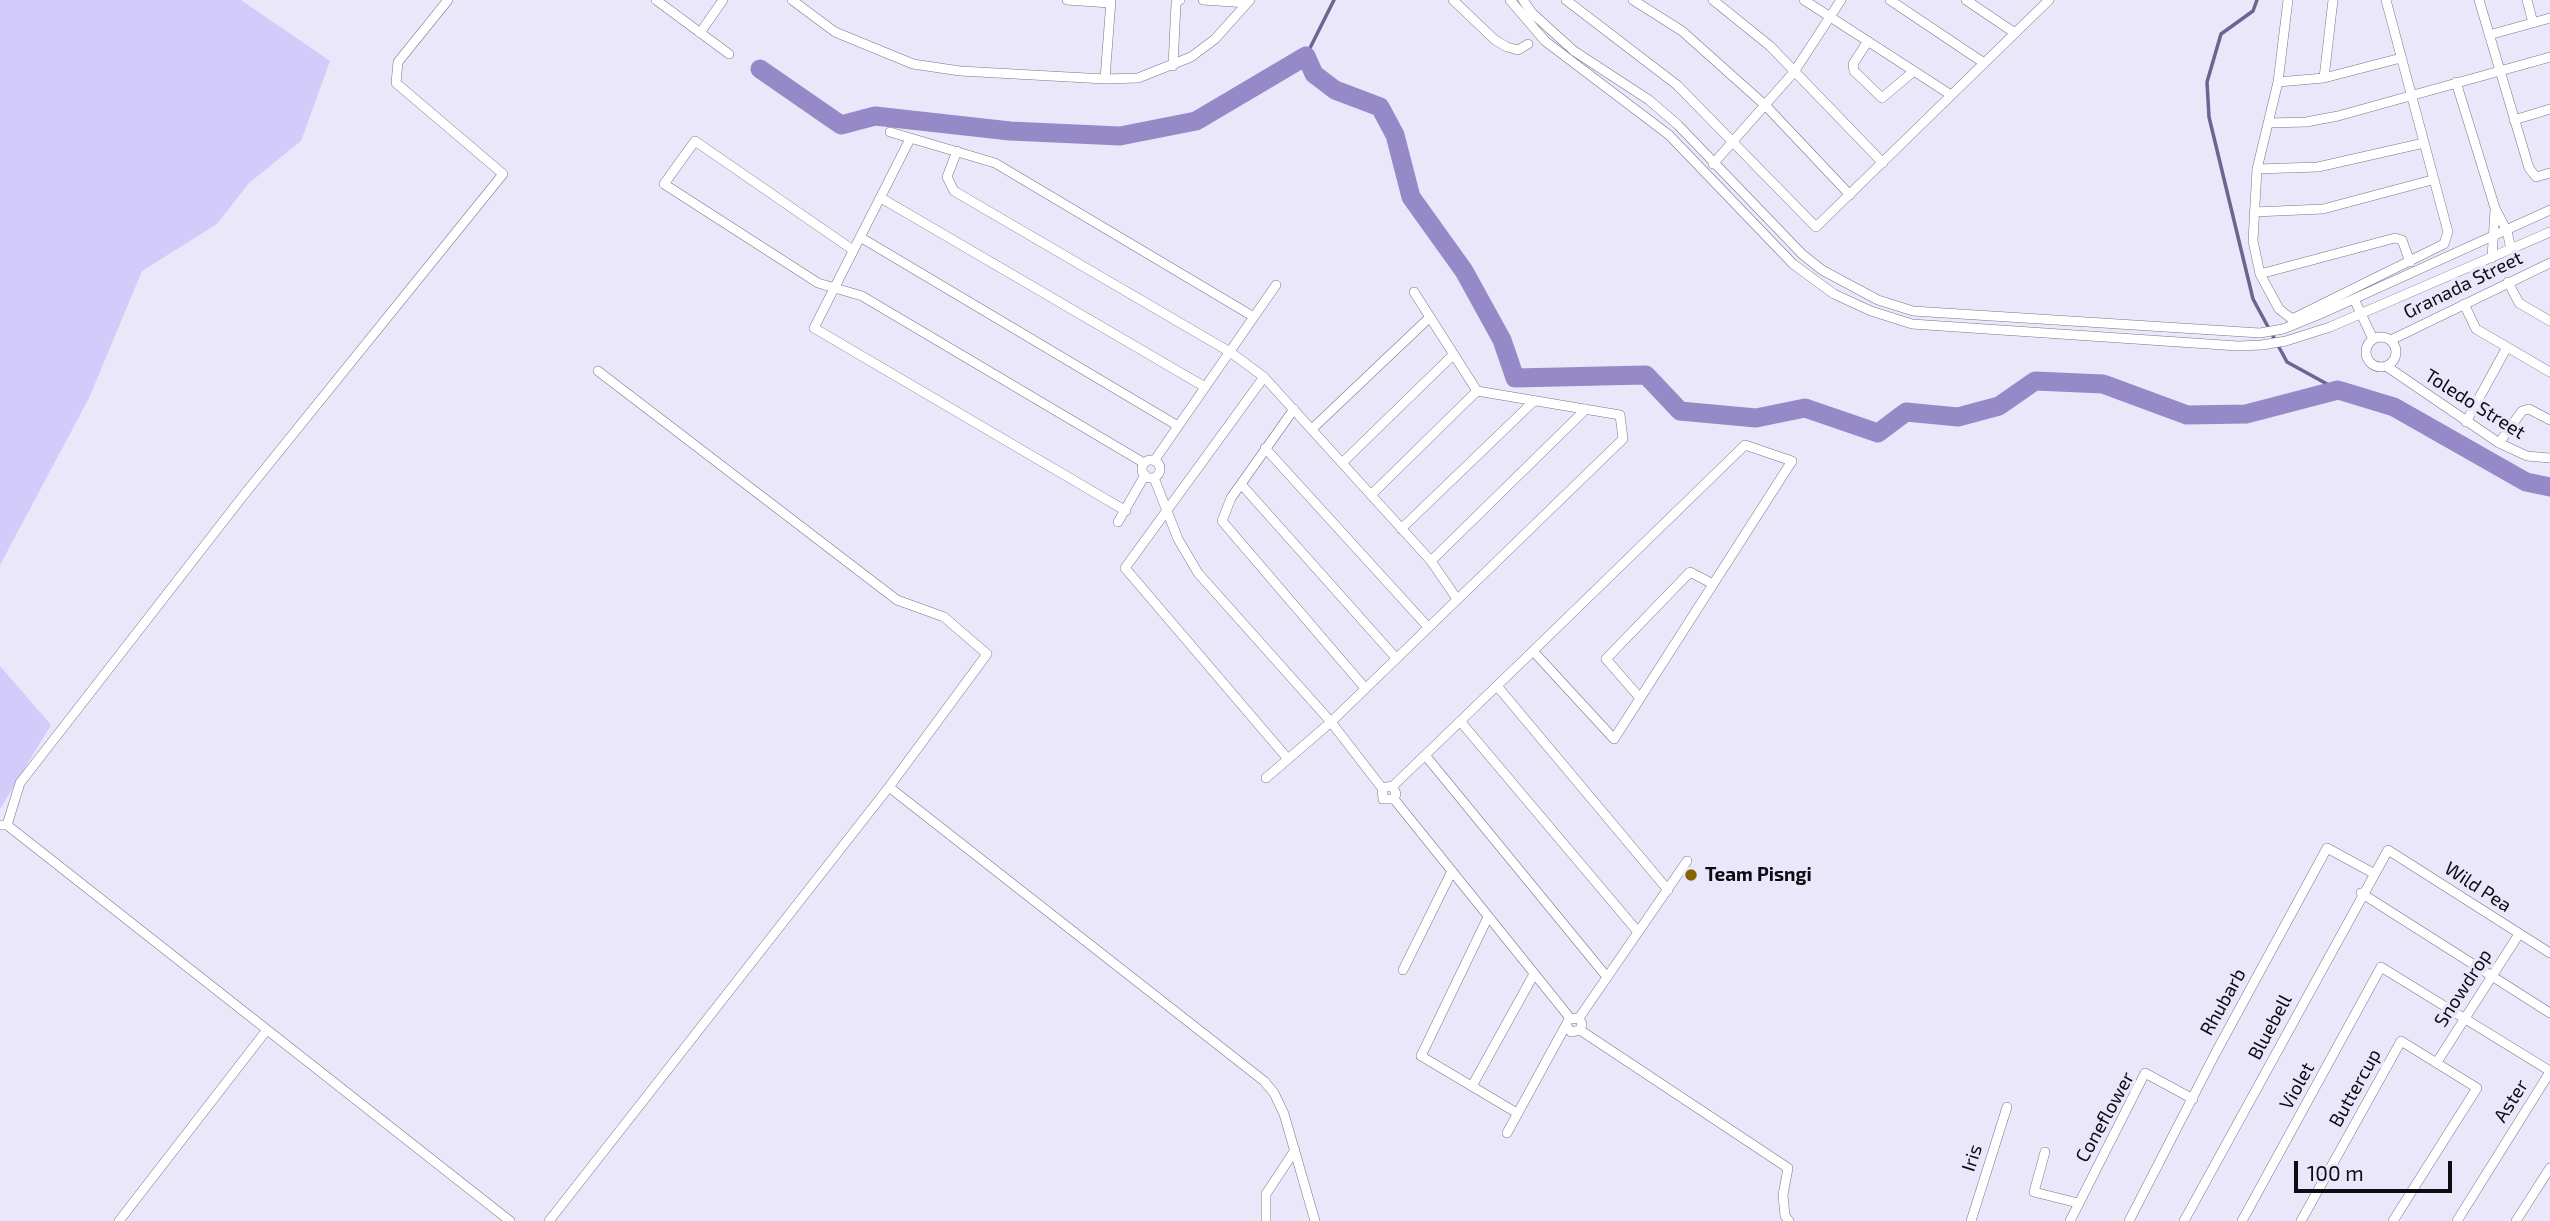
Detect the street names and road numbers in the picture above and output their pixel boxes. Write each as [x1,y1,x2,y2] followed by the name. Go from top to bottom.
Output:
[2400,246,2526,324] street label: Granada Street
[2421,364,2529,444] street label: Toledo Street
[2440,857,2516,917] street label: Wild Pea
[2429,945,2497,1031] street label: Snowdrop
[2195,964,2251,1040] street label: Rhubarb
[2243,990,2297,1064] street label: Bluebell
[2324,1045,2386,1131] street label: Buttercup
[2275,1059,2319,1113] street label: Violet
[2071,1068,2139,1166] street label: Coneflower
[2489,1075,2533,1127] street label: Aster
[1957,1142,1987,1174] street label: Iris

